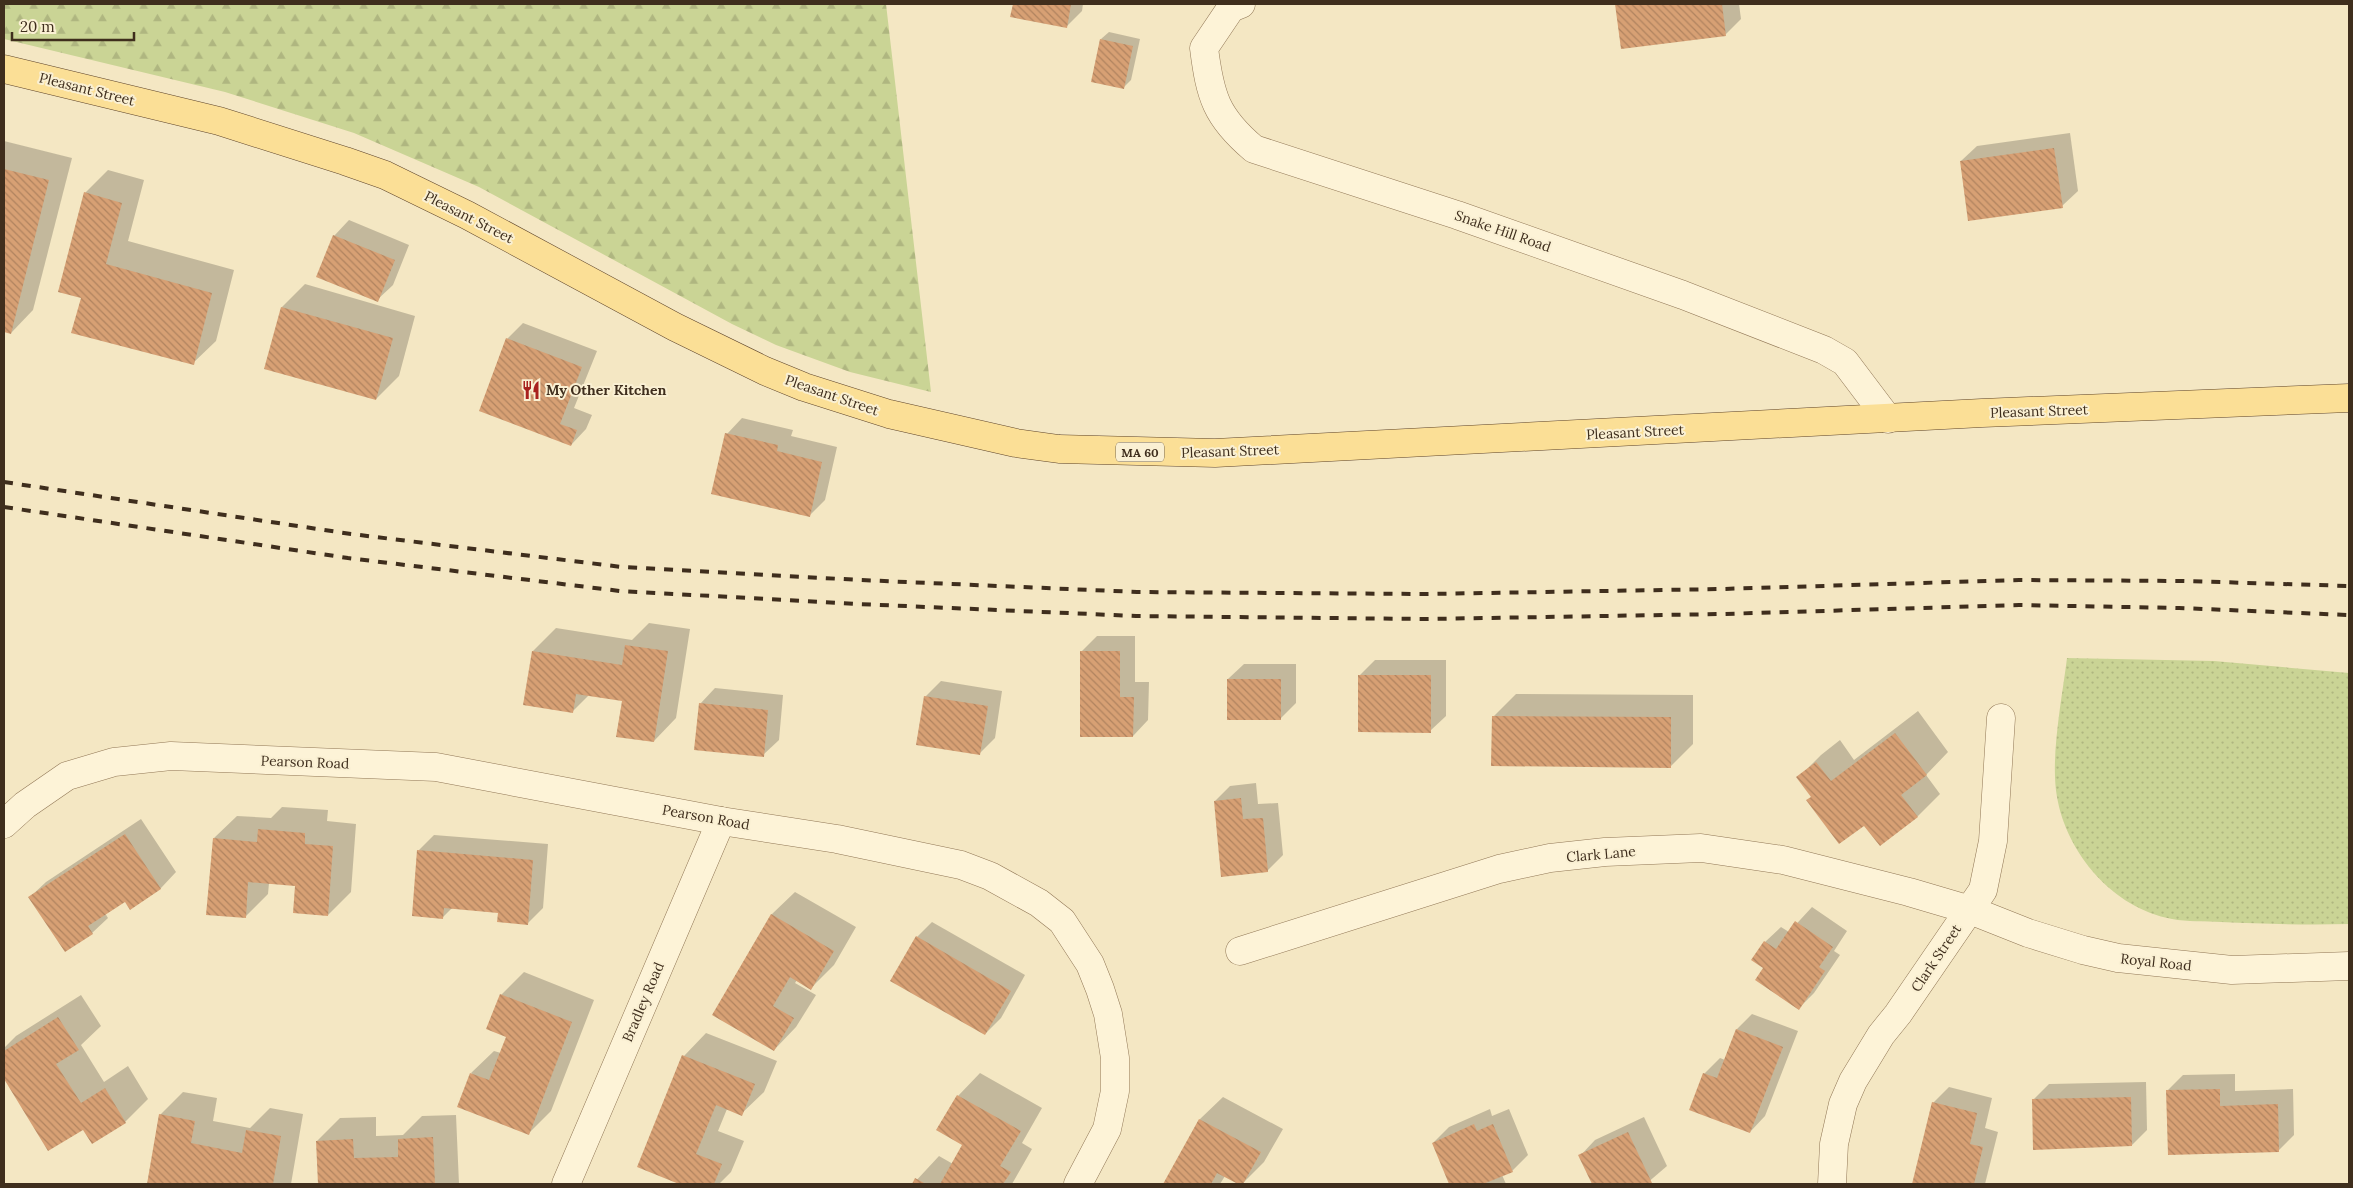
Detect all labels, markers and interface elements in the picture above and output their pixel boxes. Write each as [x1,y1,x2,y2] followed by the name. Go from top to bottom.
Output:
[12,10,135,42] scale bar
[20,17,55,36] text: 20 m
[37,68,137,110] street label: Pleasant Street
[421,187,517,247] street label: Pleasant Street
[1452,206,1554,256] street label: Snake Hill Road
[783,371,882,420] street label: Pleasant Street
[520,379,542,401] restaurant icon: My Other Kitchen
[546,381,666,399] place label: My Other Kitchen
[1990,400,2089,422] street label: Pleasant Street
[1586,420,1685,444] street label: Pleasant Street
[1181,440,1280,462] street label: Pleasant Street
[1116,442,1164,462] road number: MA 60
[260,751,350,773] street label: Pearson Road
[661,800,751,834] street label: Pearson Road
[1565,842,1637,866] street label: Clark Lane
[1907,920,1966,995] street label: Clark Street
[2120,949,2192,975] street label: Royal Road
[618,959,668,1045] street label: Bradley Road

